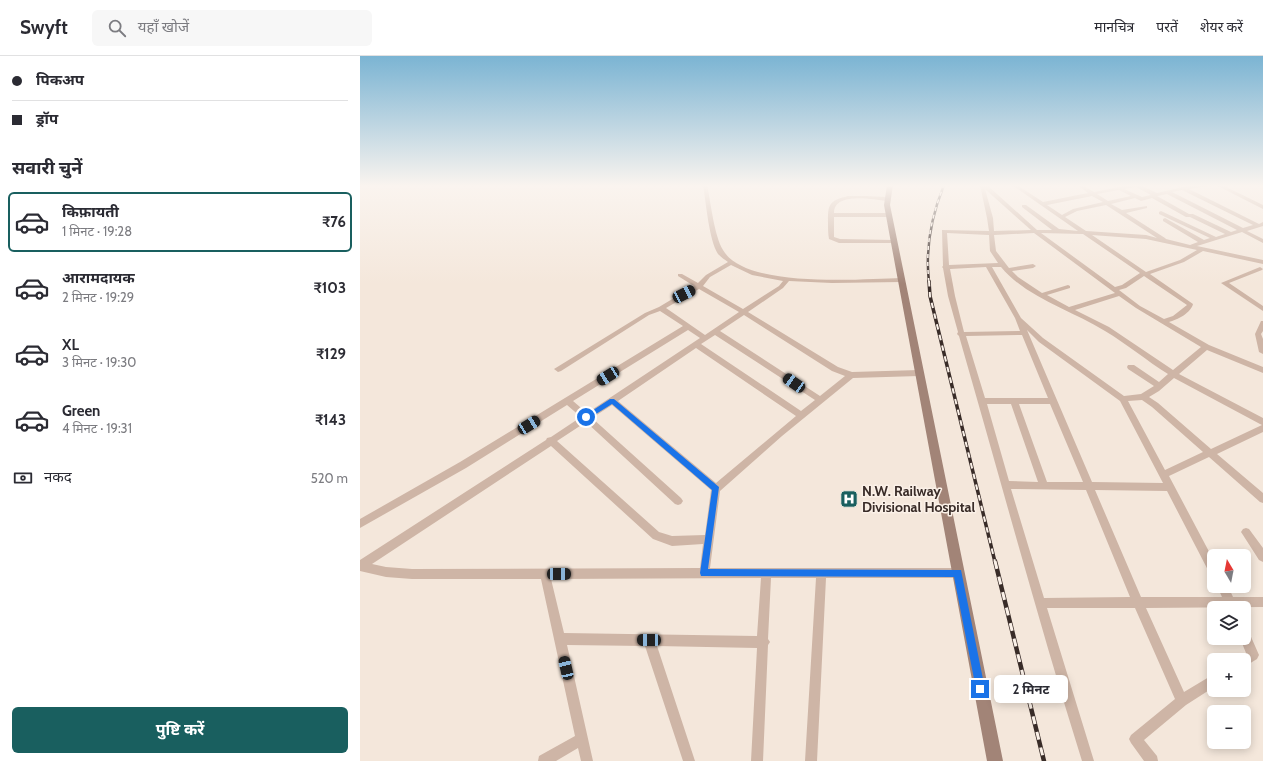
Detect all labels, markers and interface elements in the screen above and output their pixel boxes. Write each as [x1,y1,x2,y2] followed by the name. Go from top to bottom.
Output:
[92,10,372,46] search box
[20,16,68,39] text: Swyft
[106,17,128,39] icon: search
[138,18,189,36] text: यहाँ खोजें
[1094,18,1134,36] text: मानचित्र
[1156,18,1178,36] text: परतें
[1200,18,1243,36] text: शेयर करें
[36,71,84,89] text: पिकअप
[36,110,58,128] text: ड्रॉप
[12,157,82,179] text: सवारी चुनें
[62,203,119,221] text: किफ़ायती
[14,204,50,240] icon: car
[322,213,346,231] text: ₹76
[62,223,132,239] text: 1 मिनट · 19:28
[62,269,135,287] text: आरामदायक
[14,270,50,306] icon: car
[314,279,346,297] text: ₹103
[671,283,697,305] car
[62,289,134,305] text: 2 मिनट · 19:29
[14,336,50,372] icon: car
[62,336,79,354] text: XL
[316,345,346,363] text: ₹129
[62,354,136,370] text: 3 मिनट · 19:30
[595,365,621,387] car
[781,371,807,395] car
[14,402,50,438] icon: car
[62,402,100,420] text: Green
[577,408,595,426] route start
[315,411,346,429] text: ₹143
[516,414,542,436] car
[62,420,132,436] text: 4 मिनट · 19:31
[12,467,34,489] icon: cash
[44,468,72,486] text: नकद
[311,470,348,486] text: 520 m
[862,482,976,516] place label: N.W. Railway Divisional Hospital
[839,489,859,509] hospital icon: N.W. Railway Divisional Hospital
[1207,549,1251,593] north arrow
[1207,549,1251,749] map controls
[547,568,571,580] car
[1207,601,1251,645] button: layers
[637,634,661,646] car
[1207,653,1251,697] button: +
[557,655,575,681] car
[994,675,1068,703] callout: 2 मिनट
[971,680,989,698] route end
[1012,681,1050,697] text: 2 मिनट
[1207,705,1251,749] button: −
[12,707,348,753] button: पुष्टि करें

